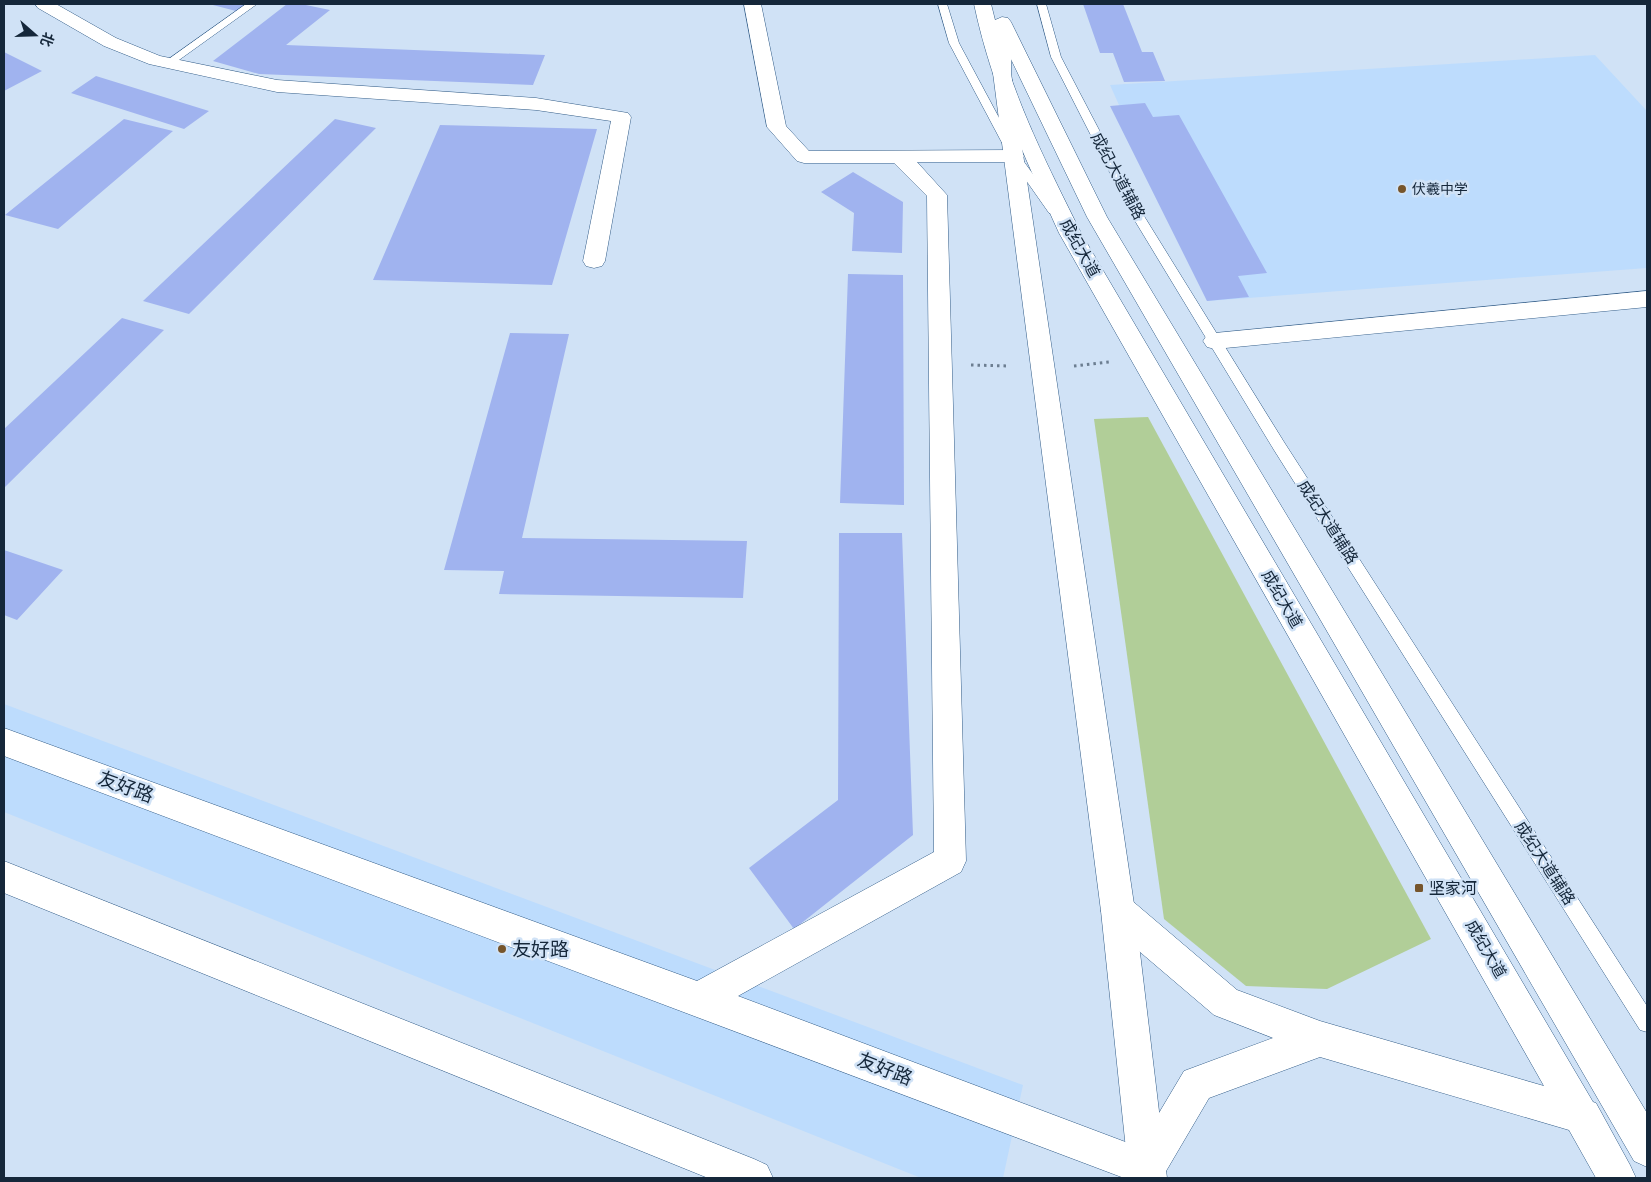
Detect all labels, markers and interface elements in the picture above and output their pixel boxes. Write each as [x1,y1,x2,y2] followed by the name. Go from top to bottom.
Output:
[10,10,60,60] north arrow
[36,30,57,49] text: 北
[1087,129,1149,223] street label: 成纪大道辅路
[1412,181,1468,198] place label: 伏羲中学
[1396,183,1408,195] marker: 伏羲中学
[1056,215,1104,281] street label: 成纪大道
[1294,477,1362,567] street label: 成纪大道辅路
[1258,567,1306,631] street label: 成纪大道
[95,766,157,808] street label: 友好路
[1511,818,1579,908] street label: 成纪大道辅路
[1429,879,1477,898] place label: 坚家河
[1413,882,1425,894] marker: 坚家河
[1462,917,1510,981] street label: 成纪大道
[512,938,569,961] place label: 友好路
[496,943,508,955] marker: 友好路
[854,1048,916,1090] street label: 友好路

